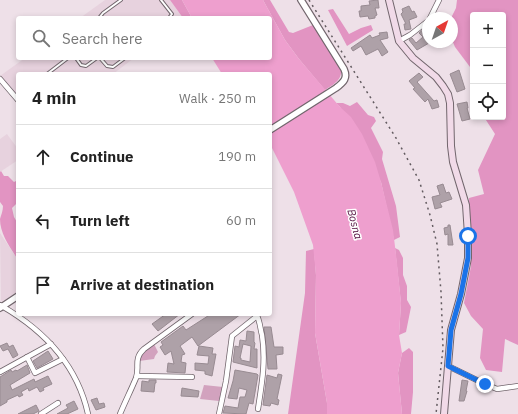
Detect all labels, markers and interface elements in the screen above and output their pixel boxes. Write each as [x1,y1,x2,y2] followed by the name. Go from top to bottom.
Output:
[422,12,458,48] north arrow
[470,12,506,120] map controls
[470,12,506,48] button: +
[16,16,272,60] search box
[30,27,52,49] icon: search
[62,29,142,48] text: Search here
[470,48,506,84] button: −
[470,84,506,120] button: locate
[32,87,76,109] text: 4 min
[179,90,256,107] text: Walk · 250 m
[32,146,54,168] icon: ahead
[70,147,134,166] text: Continue
[218,148,256,165] text: 190 m
[344,207,366,241] water label: Bosna
[32,210,54,232] icon: left
[70,211,130,230] text: Turn left
[226,212,256,229] text: 60 m
[459,227,477,245] route start
[32,274,54,296] icon: arrive
[70,275,214,294] text: Arrive at destination
[476,375,494,393] route end

